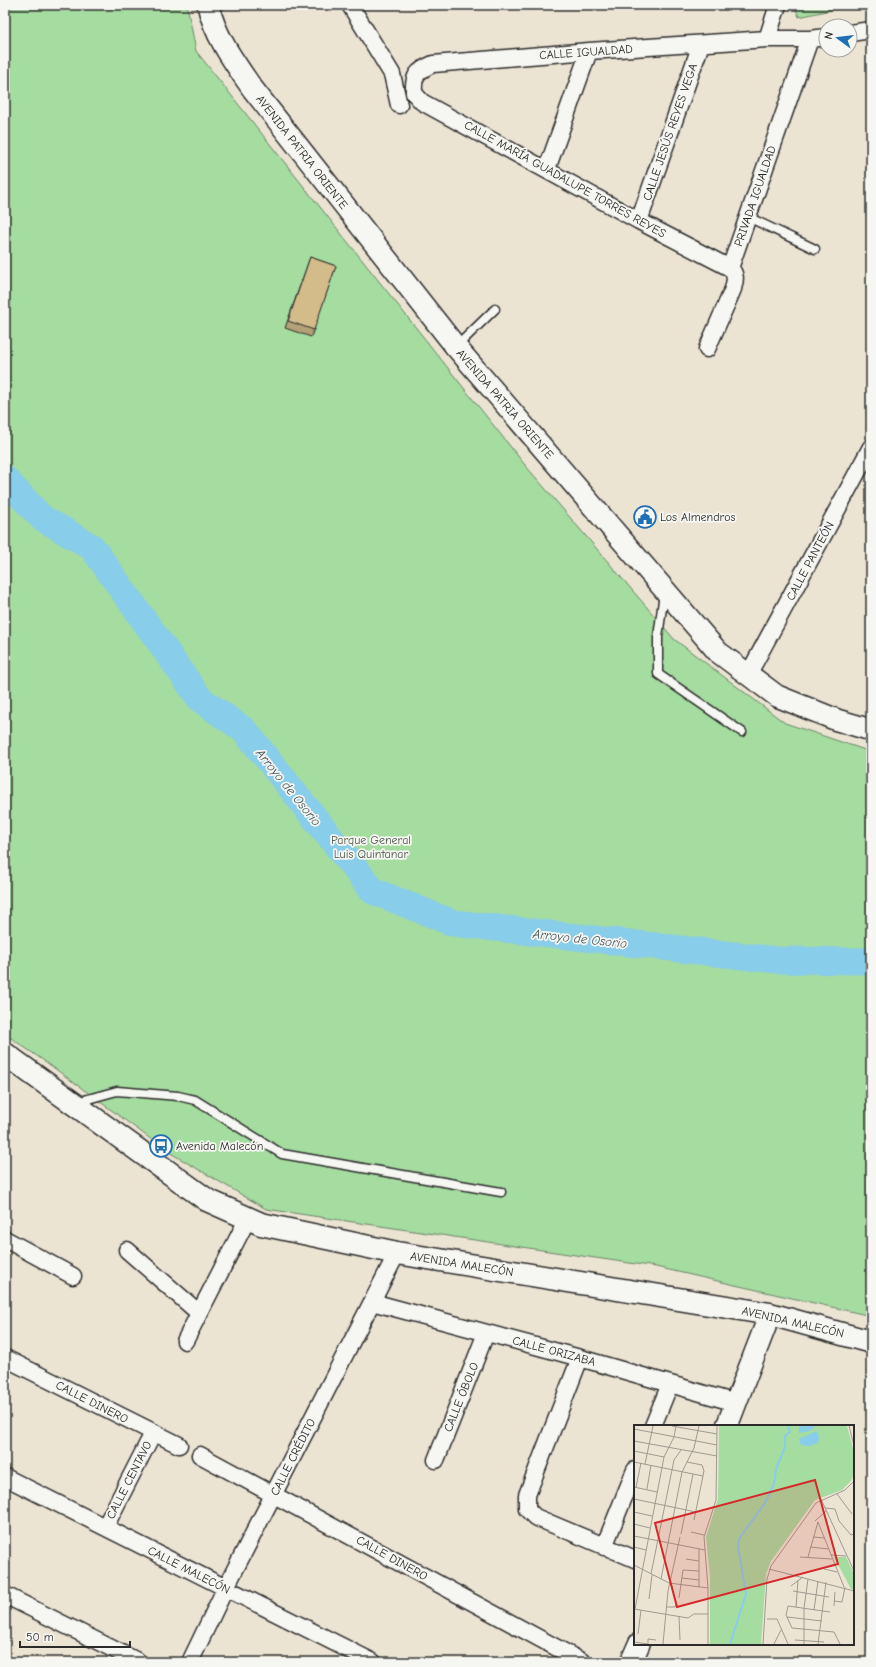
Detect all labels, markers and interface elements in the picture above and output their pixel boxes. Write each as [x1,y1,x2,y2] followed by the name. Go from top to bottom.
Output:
[818,18,858,58] north arrow
[822,30,836,41] text: N
[539,42,633,62] street label: CALLE IGUALDAD
[640,61,700,203] street label: CALLE JESÚS REYES VEGA
[253,92,351,212] street label: AVENIDA PATRIA ORIENTE
[462,118,669,241] street label: CALLE MARÍA GUADALUPE TORRES REYES
[731,144,779,248] street label: PRIVADA IGUALDAD
[454,346,556,462] street label: AVENIDA PATRIA ORIENTE
[632,504,658,530] public building icon: Los Almendros
[660,510,735,524] place label: Los Almendros
[783,519,837,603] street label: CALLE PANTEÓN
[252,745,324,829] water label: Arroyo de Osorio
[331,833,411,861] park label: Parque General Luis Quintanar
[531,926,628,951] water label: Arroyo de Osorio
[148,1133,174,1159] bus stop icon: Avenida Malecón
[176,1139,263,1153] place label: Avenida Malecón
[409,1249,515,1279] street label: AVENIDA MALECÓN
[741,1303,845,1341] street label: AVENIDA MALECÓN
[511,1333,597,1369] street label: CALLE ORIZABA
[441,1360,481,1434] street label: CALLE ÓBOLO
[53,1378,131,1426] street label: CALLE DINERO
[268,1416,319,1498] street label: CALLE CRÉDITO
[634,1425,854,1645] inset map
[103,1438,155,1521] street label: CALLE CENTAVO
[354,1533,430,1584] street label: CALLE DINERO
[145,1543,233,1597] street label: CALLE MALECÓN
[20,1623,130,1649] scale bar
[26,1630,54,1644] text: 50 m

